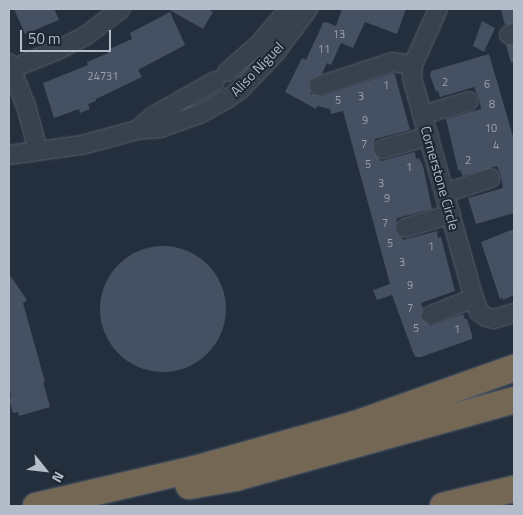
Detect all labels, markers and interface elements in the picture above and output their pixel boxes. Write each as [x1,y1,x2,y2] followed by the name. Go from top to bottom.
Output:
[22,20,114,52] scale bar
[28,27,61,50] text: 50 m
[333,27,345,41] house number: 13
[227,38,287,100] street label: Aliso Niguel
[318,42,330,56] house number: 11
[88,69,118,83] house number: 24731
[442,75,448,89] house number: 2
[484,77,490,91] house number: 6
[383,78,389,92] house number: 1
[358,89,364,103] house number: 3
[335,93,341,107] house number: 5
[489,97,495,111] house number: 8
[362,113,368,127] house number: 9
[485,121,497,135] house number: 10
[417,124,463,232] street label: Cornerstone Circle
[361,137,367,151] house number: 7
[493,138,499,152] house number: 4
[465,153,471,167] house number: 2
[365,157,371,171] house number: 5
[406,160,412,174] house number: 1
[378,176,384,190] house number: 3
[384,191,390,205] house number: 9
[382,216,388,230] house number: 7
[387,236,393,250] house number: 5
[428,239,434,253] house number: 1
[399,255,405,269] house number: 3
[407,278,413,292] house number: 9
[407,301,413,315] house number: 7
[413,321,419,335] house number: 5
[454,322,460,336] house number: 1
[20,445,70,495] north arrow
[47,468,70,487] text: N

